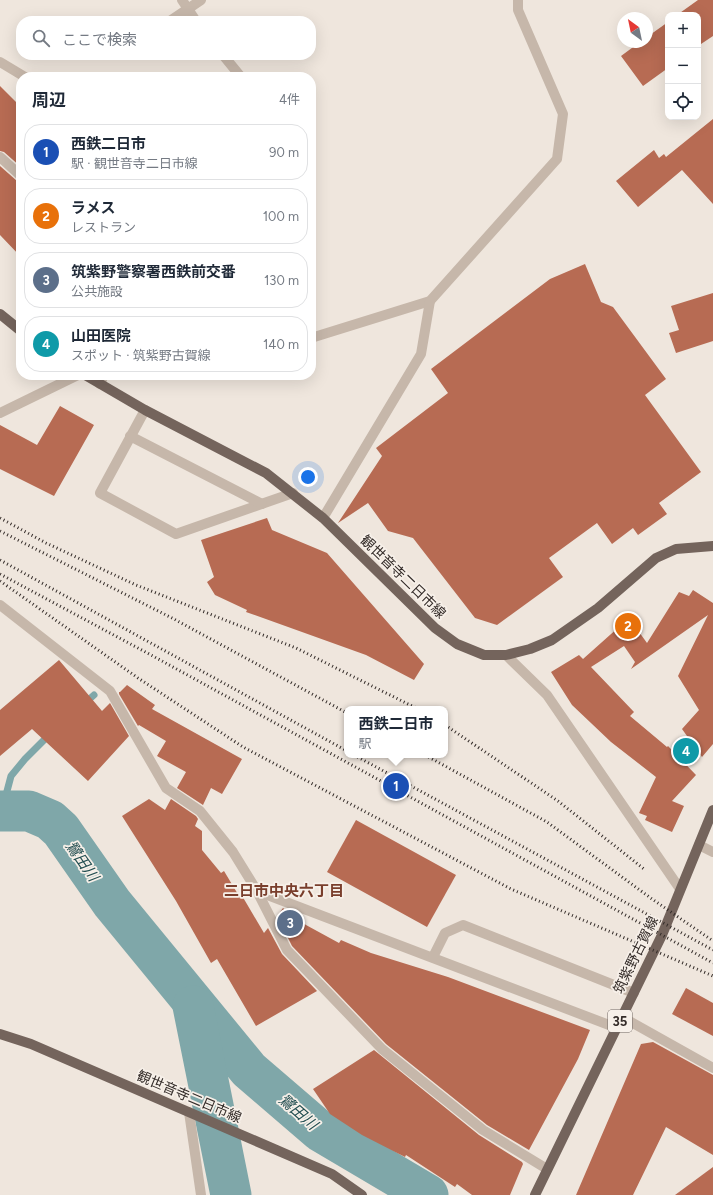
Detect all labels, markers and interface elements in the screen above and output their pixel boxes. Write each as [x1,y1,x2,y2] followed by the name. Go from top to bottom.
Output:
[617,12,653,48] north arrow
[665,12,701,120] map controls
[665,12,701,48] button: +
[16,16,316,60] search box
[30,27,52,49] icon: search
[62,31,137,49] text: ここで検索
[665,48,701,84] button: −
[665,84,701,120] button: locate
[32,90,66,110] text: 周辺
[279,92,300,107] text: 4件
[71,135,146,153] text: 西鉄二日市
[43,145,49,160] text: 1
[269,145,299,160] text: 90 m
[71,156,198,171] text: 駅 · 観世音寺二日市線
[71,199,116,217] text: ラメス
[42,209,50,224] text: 2
[263,209,299,224] text: 100 m
[71,220,136,235] text: レストラン
[71,263,236,281] text: 筑紫野警察署西鉄前交番
[42,273,50,288] text: 3
[264,273,299,288] text: 130 m
[71,284,123,299] text: 公共施設
[71,327,131,345] text: 山田医院
[42,337,50,352] text: 4
[263,337,299,352] text: 140 m
[71,348,211,363] text: スポット · 筑紫野古賀線
[298,467,318,487] your location
[357,532,449,622] street label: 観世音寺二日市線
[615,611,641,641] pin: 2
[344,706,448,758] popup
[358,715,434,733] text: 西鉄二日市
[358,736,372,751] text: 駅
[673,736,699,766] pin: 4
[383,771,409,801] pin: 1
[62,837,103,886] water label: 鷺田川
[224,882,344,900] district label: 二日市中央六丁目
[277,908,303,938] pin: 3
[610,914,662,996] street label: 筑紫野古賀線
[608,1010,632,1032] road number: 35
[134,1067,244,1127] street label: 観世音寺二日市線
[275,1090,322,1135] water label: 鷺田川

